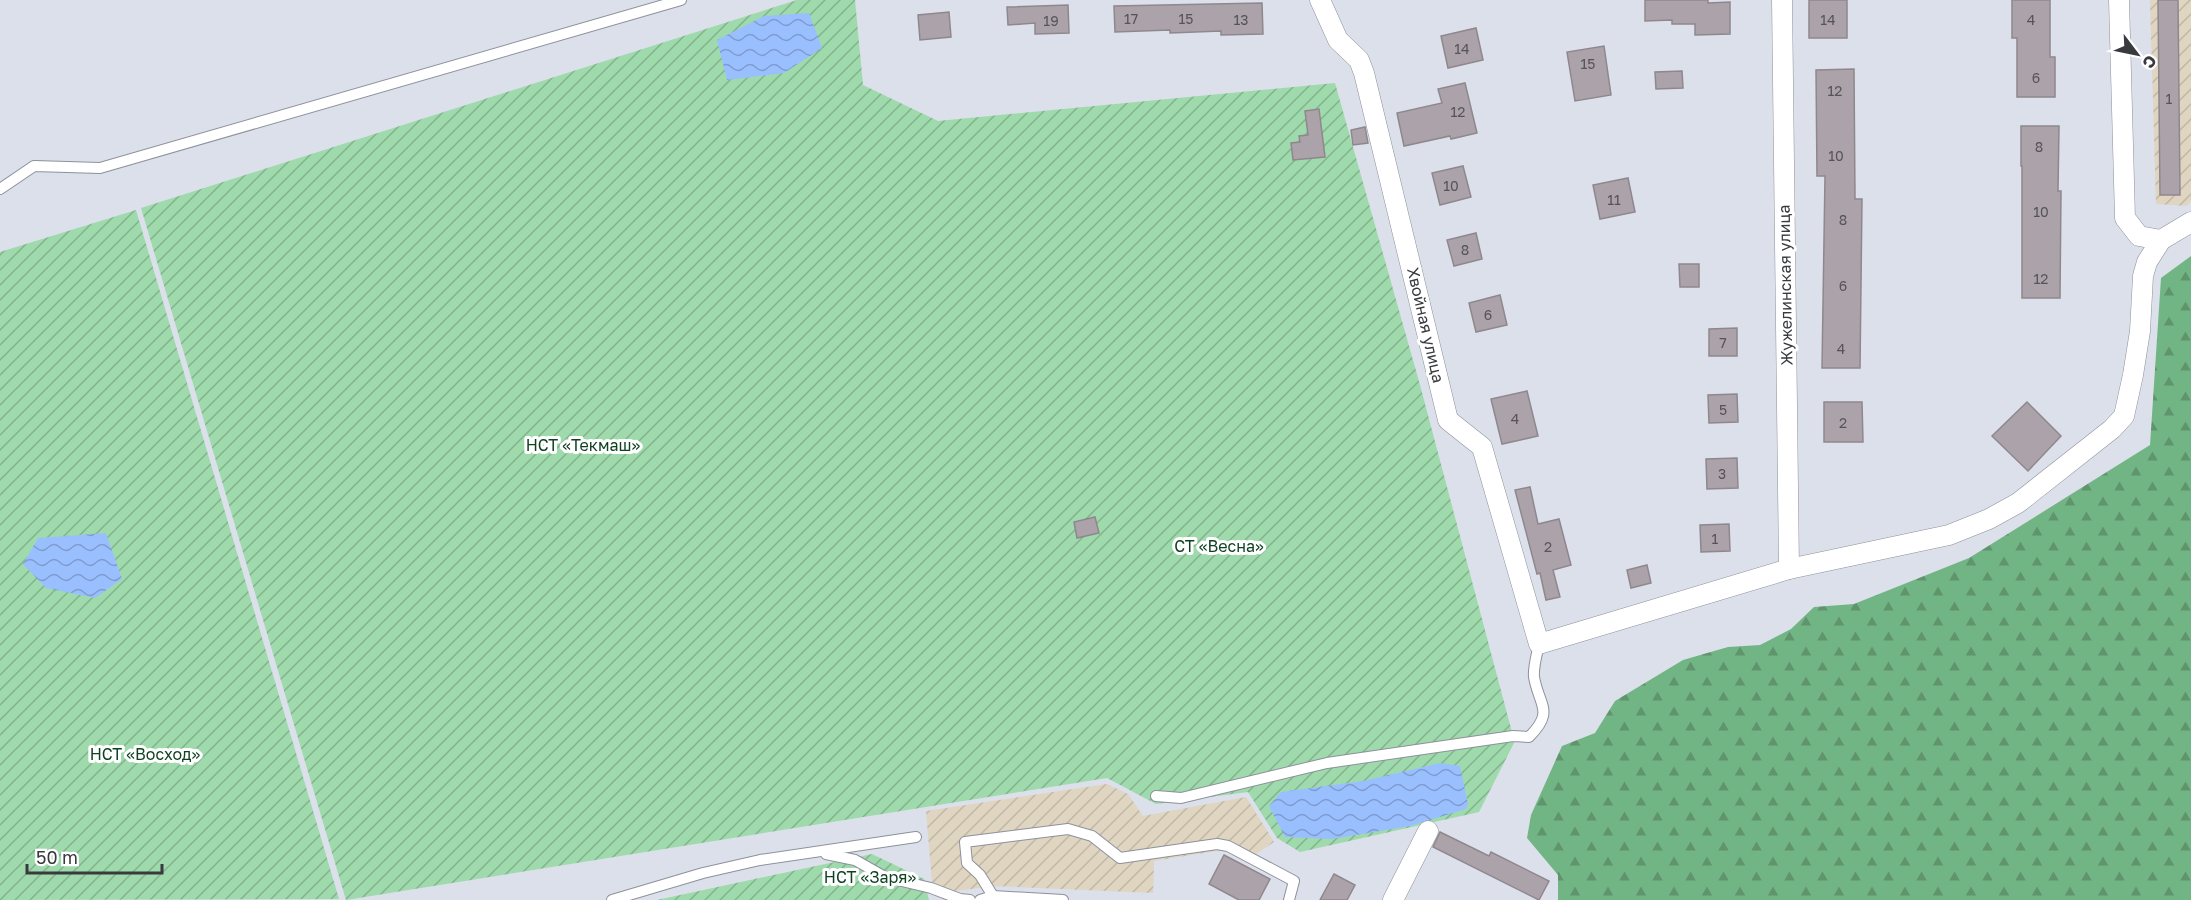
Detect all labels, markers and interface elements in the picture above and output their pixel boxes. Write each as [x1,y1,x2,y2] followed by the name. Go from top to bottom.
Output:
[1124,10,1138,27] house number: 17
[1179,10,1193,27] house number: 15
[1234,11,1248,28] house number: 13
[1820,11,1836,28] house number: 14
[2027,11,2035,28] house number: 4
[1043,12,1059,29] house number: 19
[2107,24,2167,84] north arrow
[1454,40,1470,57] house number: 14
[2138,52,2161,72] text: С
[1581,55,1595,72] house number: 15
[2032,69,2040,86] house number: 6
[1828,82,1842,99] house number: 12
[2166,90,2173,107] house number: 1
[1451,103,1465,120] house number: 12
[2035,138,2043,155] house number: 8
[1828,147,1844,164] house number: 10
[1443,177,1459,194] house number: 10
[1607,191,1621,208] house number: 11
[2033,203,2049,220] house number: 10
[1774,204,1796,366] street label: Жужелинская улица
[1839,211,1847,228] house number: 8
[1461,241,1469,258] house number: 8
[1403,265,1449,385] street label: Хвойная улица
[2034,270,2048,287] house number: 12
[1839,277,1847,294] house number: 6
[1484,306,1492,323] house number: 6
[1719,334,1727,351] house number: 7
[1837,340,1845,357] house number: 4
[1719,401,1727,418] house number: 5
[1511,410,1519,427] house number: 4
[1839,414,1847,431] house number: 2
[526,435,641,455] park label: НСТ «Текмаш»
[1718,465,1726,482] house number: 3
[1712,530,1719,547] house number: 1
[1174,536,1264,556] park label: СТ «Весна»
[1544,538,1552,555] house number: 2
[90,744,201,764] park label: НСТ «Восход»
[27,837,162,875] scale bar
[36,846,78,868] text: 50 m
[824,867,916,887] park label: НСТ «Заря»

